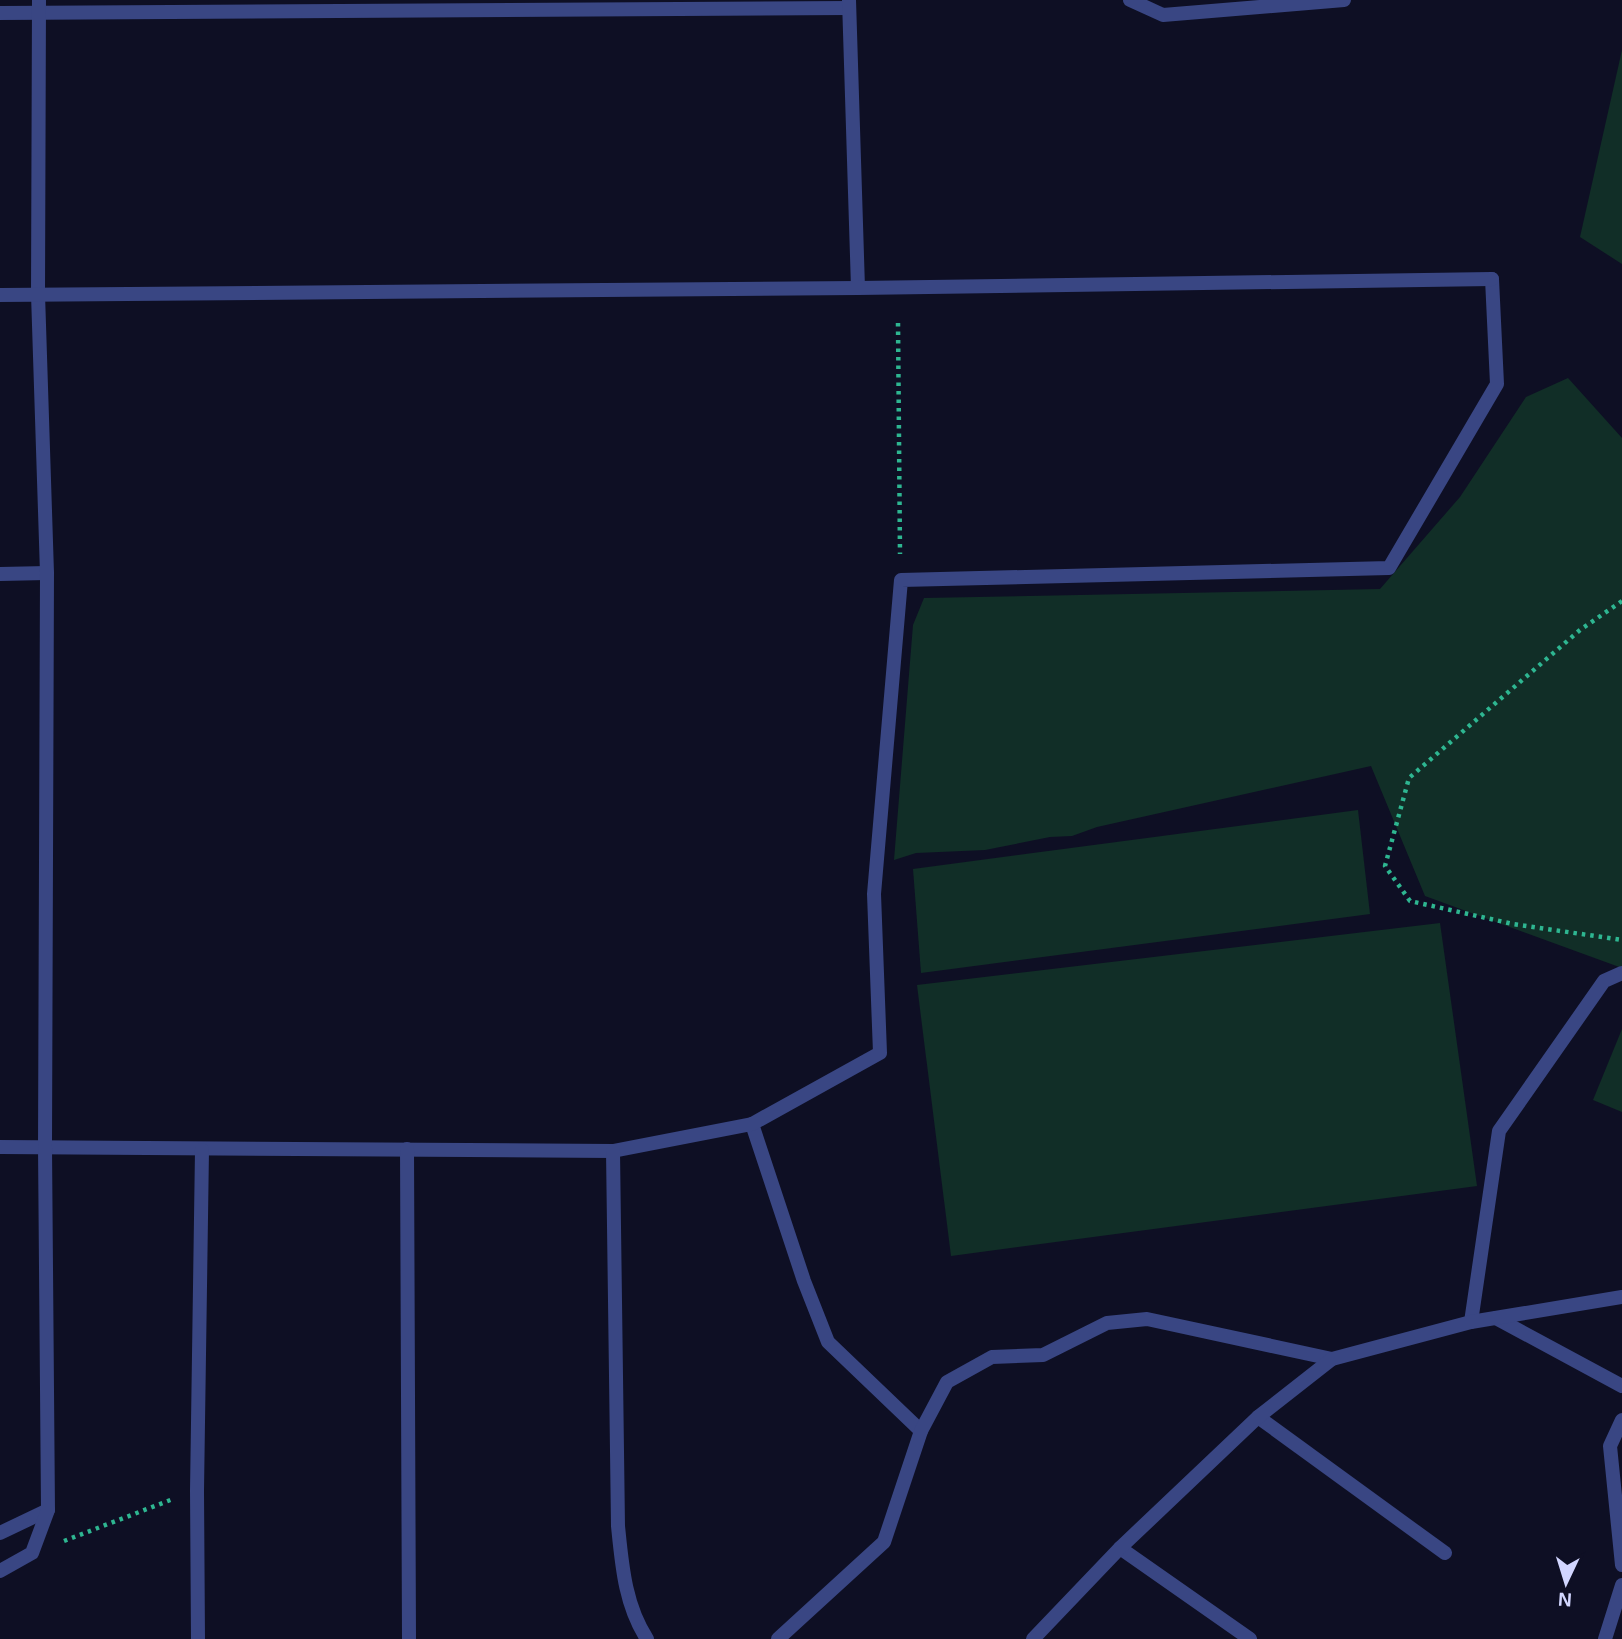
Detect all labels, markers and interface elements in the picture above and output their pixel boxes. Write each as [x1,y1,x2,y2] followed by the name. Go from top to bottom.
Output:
[1531,1548,1601,1618] north arrow
[1557,1589,1572,1610] text: N

